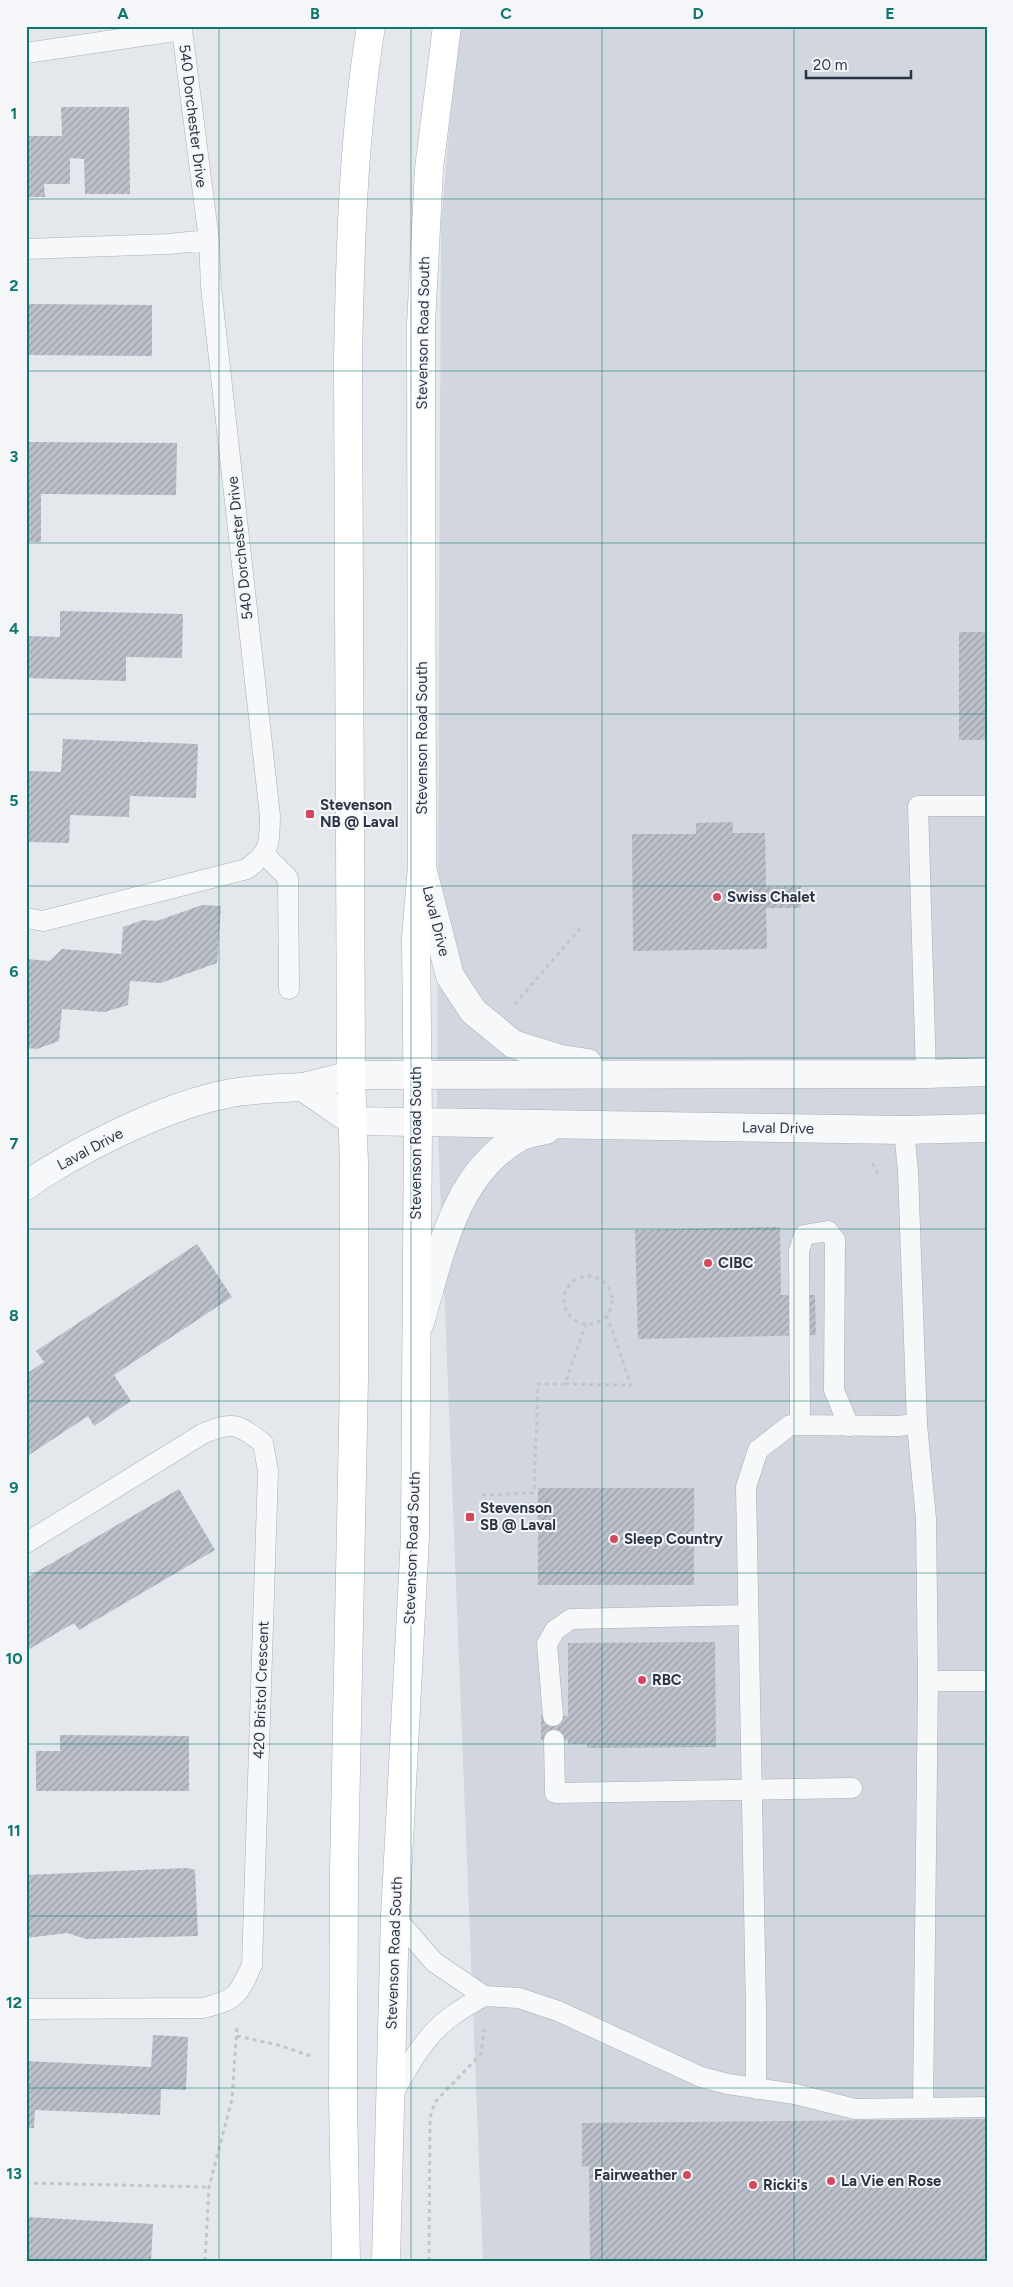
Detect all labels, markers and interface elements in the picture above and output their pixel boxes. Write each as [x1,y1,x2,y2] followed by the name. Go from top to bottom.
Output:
[117,4,129,23] text: A
[310,4,320,23] text: B
[500,4,512,23] text: C
[692,4,704,23] text: D
[885,4,895,23] text: E
[175,43,211,189] street label: 540 Dorchester Drive
[806,48,910,80] scale bar
[813,56,847,74] text: 20 m
[11,104,17,123] text: 1
[413,256,433,410] street label: Stevenson Road South
[9,276,19,295] text: 2
[10,447,19,466] text: 3
[224,475,256,621] street label: 540 Dorchester Drive
[9,619,19,638] text: 4
[413,661,431,815] street label: Stevenson Road South
[9,791,19,810] text: 5
[320,796,398,831] place label: Stevenson NB @ Laval
[304,808,316,820] marker: Stevenson NB @ Laval
[419,884,453,958] street label: Laval Drive
[727,888,816,906] place label: Swiss Chalet
[711,891,723,903] marker: Swiss Chalet
[9,962,19,981] text: 6
[407,1066,425,1220] street label: Stevenson Road South
[742,1118,814,1138] street label: Laval Drive
[54,1124,126,1174] street label: Laval Drive
[10,1134,19,1153] text: 7
[718,1254,753,1272] place label: CIBC
[702,1257,714,1269] marker: CIBC
[9,1306,19,1325] text: 8
[400,1471,424,1625] street label: Stevenson Road South
[9,1478,19,1497] text: 9
[480,1499,556,1534] place label: Stevenson SB @ Laval
[464,1511,476,1523] marker: Stevenson SB @ Laval
[624,1530,723,1548] place label: Sleep Country
[608,1533,620,1545] marker: Sleep Country
[250,1620,272,1760] street label: 420 Bristol Crescent
[5,1649,23,1668] text: 10
[652,1671,682,1689] place label: RBC
[636,1674,648,1686] marker: RBC
[7,1821,21,1840] text: 11
[382,1876,406,2030] street label: Stevenson Road South
[6,1993,22,2012] text: 12
[6,2164,22,2183] text: 13
[594,2166,677,2184] place label: Fairweather
[681,2169,693,2181] marker: Fairweather
[841,2172,942,2190] place label: La Vie en Rose
[825,2175,837,2187] marker: La Vie en Rose
[763,2176,807,2194] place label: Ricki's
[747,2179,759,2191] marker: Ricki's

